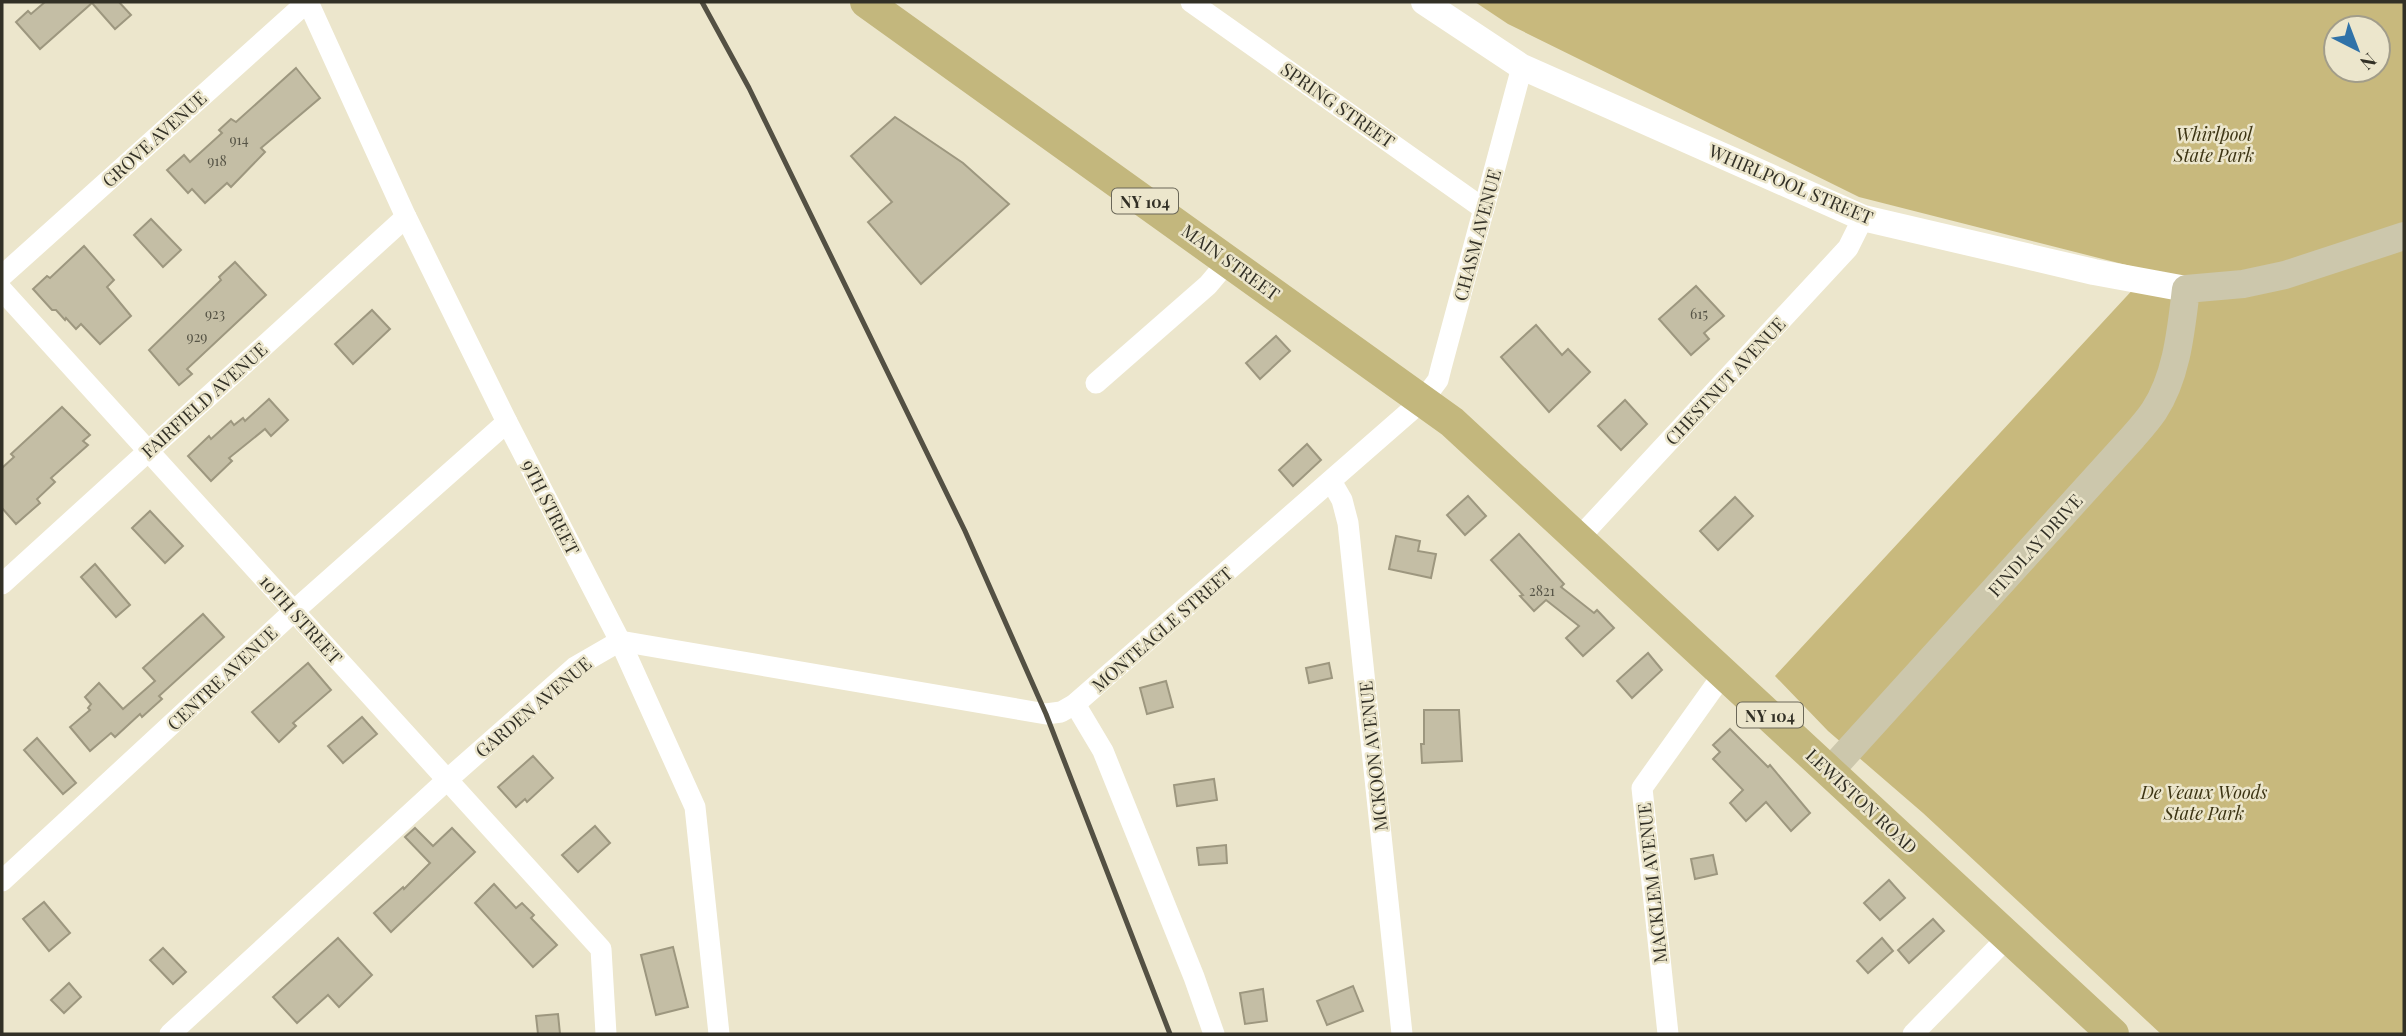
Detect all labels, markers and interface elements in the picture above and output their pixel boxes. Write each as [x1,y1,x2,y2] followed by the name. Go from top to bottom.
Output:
[2322,14,2392,84] north arrow
[2355,48,2383,77] text: N
[1276,57,1400,153] street label: SPRING STREET
[97,86,211,192] street label: GROVE AVENUE
[2173,122,2254,167] park label: Whirlpool State Park
[229,130,249,149] house number: 914
[1704,138,1877,229] street label: WHIRLPOOL STREET
[207,151,227,170] house number: 918
[1448,167,1506,303] street label: CHASM AVENUE
[1112,188,1178,214] road number: NY 104
[1177,218,1285,306] street label: MAIN STREET
[205,304,225,323] house number: 923
[1690,304,1708,323] house number: 615
[1660,312,1790,450] street label: CHESTNUT AVENUE
[187,327,207,346] house number: 929
[136,337,272,463] street label: FAIRFIELD AVENUE
[517,455,585,559] street label: 9TH STREET
[1982,488,2088,601] street label: FINDLAY DRIVE
[1087,561,1237,697] street label: MONTEAGLE STREET
[254,569,348,669] street label: 10TH STREET
[1529,581,1555,600] house number: 2821
[162,621,282,735] street label: CENTRE AVENUE
[470,651,596,763] street label: GARDEN AVENUE
[1353,680,1393,832] street label: MCKOON AVENUE
[1737,702,1803,728] road number: NY 104
[1801,743,1923,859] street label: LEWISTON ROAD
[2140,780,2267,825] park label: De Veaux Woods State Park
[1632,802,1672,964] street label: MACKLEM AVENUE

